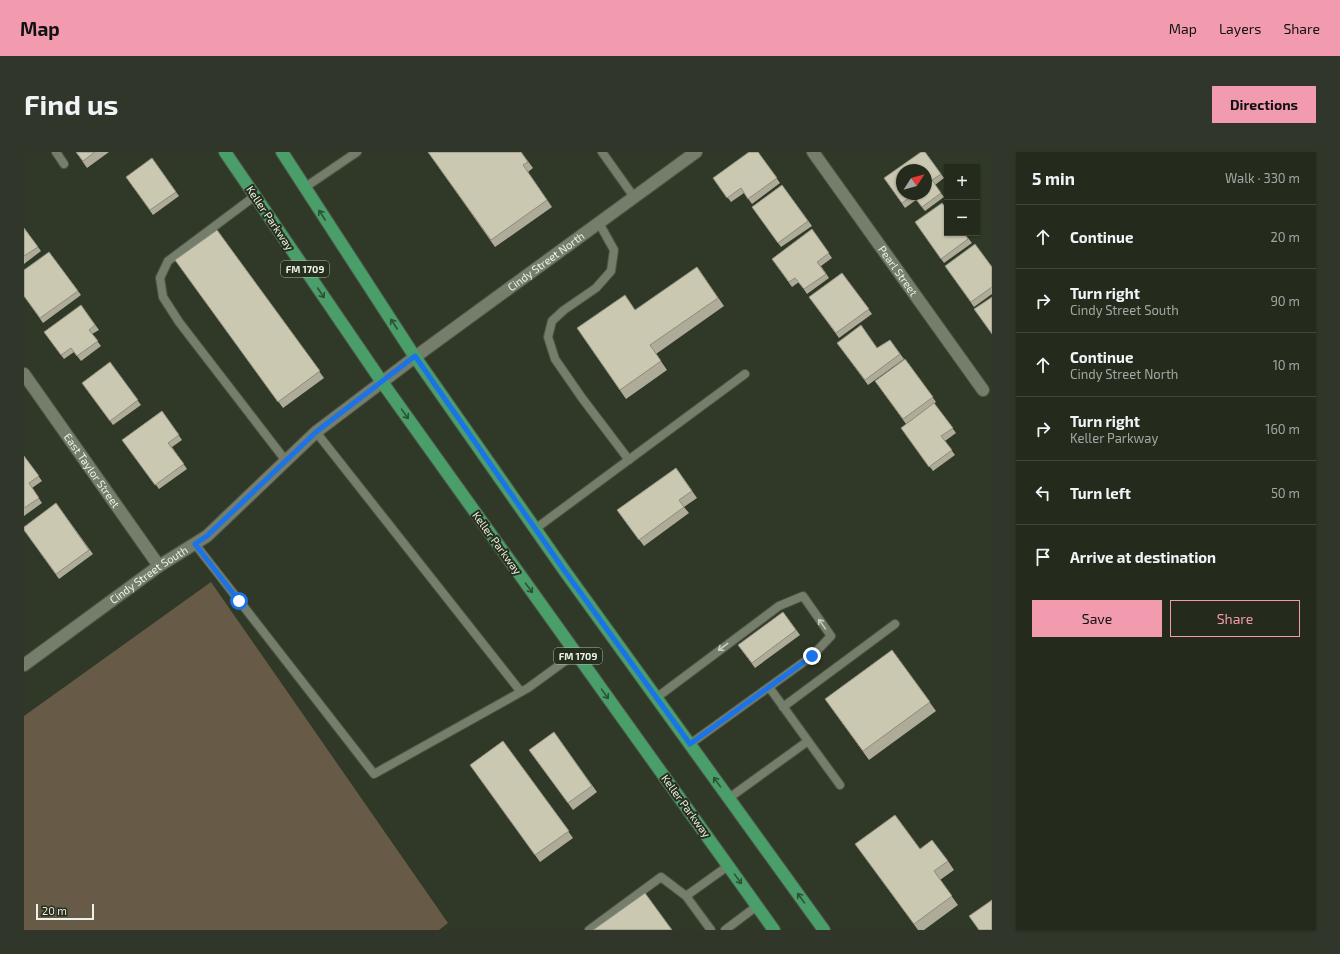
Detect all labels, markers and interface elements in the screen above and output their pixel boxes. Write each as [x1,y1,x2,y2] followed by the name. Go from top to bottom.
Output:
[20,17,60,40] text: Map
[1169,20,1197,37] text: Map
[1219,20,1261,37] text: Layers
[1283,20,1320,37] text: Share
[1212,86,1316,123] button: Directions
[24,87,118,121] text: Find us
[896,164,932,200] north arrow
[944,164,980,236] map controls
[944,164,980,200] button: +
[1032,168,1075,188] text: 5 min
[1225,170,1300,186] text: Walk · 330 m
[244,183,297,252] street label: Keller Parkway
[944,200,980,236] button: −
[318,210,326,221] one-way arrow
[1032,226,1054,248] icon: ahead
[1070,228,1133,246] text: Continue
[505,229,587,293] street label: Cindy Street North
[1271,229,1300,245] text: 20 m
[876,243,921,298] street label: Pearl Street
[281,261,329,277] road number: FM 1709
[1070,284,1140,302] text: Turn right
[317,287,325,298] one-way arrow
[1032,290,1054,312] icon: right
[1270,293,1300,309] text: 90 m
[1070,302,1179,318] text: Cindy Street South
[389,318,397,330] one-way arrow
[1070,348,1133,366] text: Continue
[1032,354,1054,376] icon: ahead
[1273,357,1300,373] text: 10 m
[1070,366,1178,382] text: Cindy Street North
[400,408,409,419] one-way arrow
[1070,412,1140,430] text: Turn right
[1032,418,1054,440] icon: right
[1265,421,1300,437] text: 160 m
[62,430,123,510] street label: East Taylor Street
[1070,430,1158,446] text: Keller Parkway
[1032,482,1054,504] icon: left
[1070,484,1131,502] text: Turn left
[1271,485,1300,501] text: 50 m
[470,509,525,577] street label: Keller Parkway
[107,543,190,606] street label: Cindy Street South
[1032,546,1054,568] icon: arrive
[1070,548,1216,566] text: Arrive at destination
[525,582,533,593] one-way arrow
[230,592,248,610] route start
[1032,600,1162,637] button: Save
[1170,600,1300,637] button: Share
[818,619,826,630] one-way arrow
[717,643,728,651] one-way arrow
[803,647,821,665] route end
[554,648,602,664] road number: FM 1709
[601,688,609,699] one-way arrow
[659,772,714,840] street label: Keller Parkway
[713,776,721,787] one-way arrow
[734,873,742,884] one-way arrow
[797,893,806,904] one-way arrow
[36,902,94,921] scale bar
[42,904,67,917] text: 20 m

